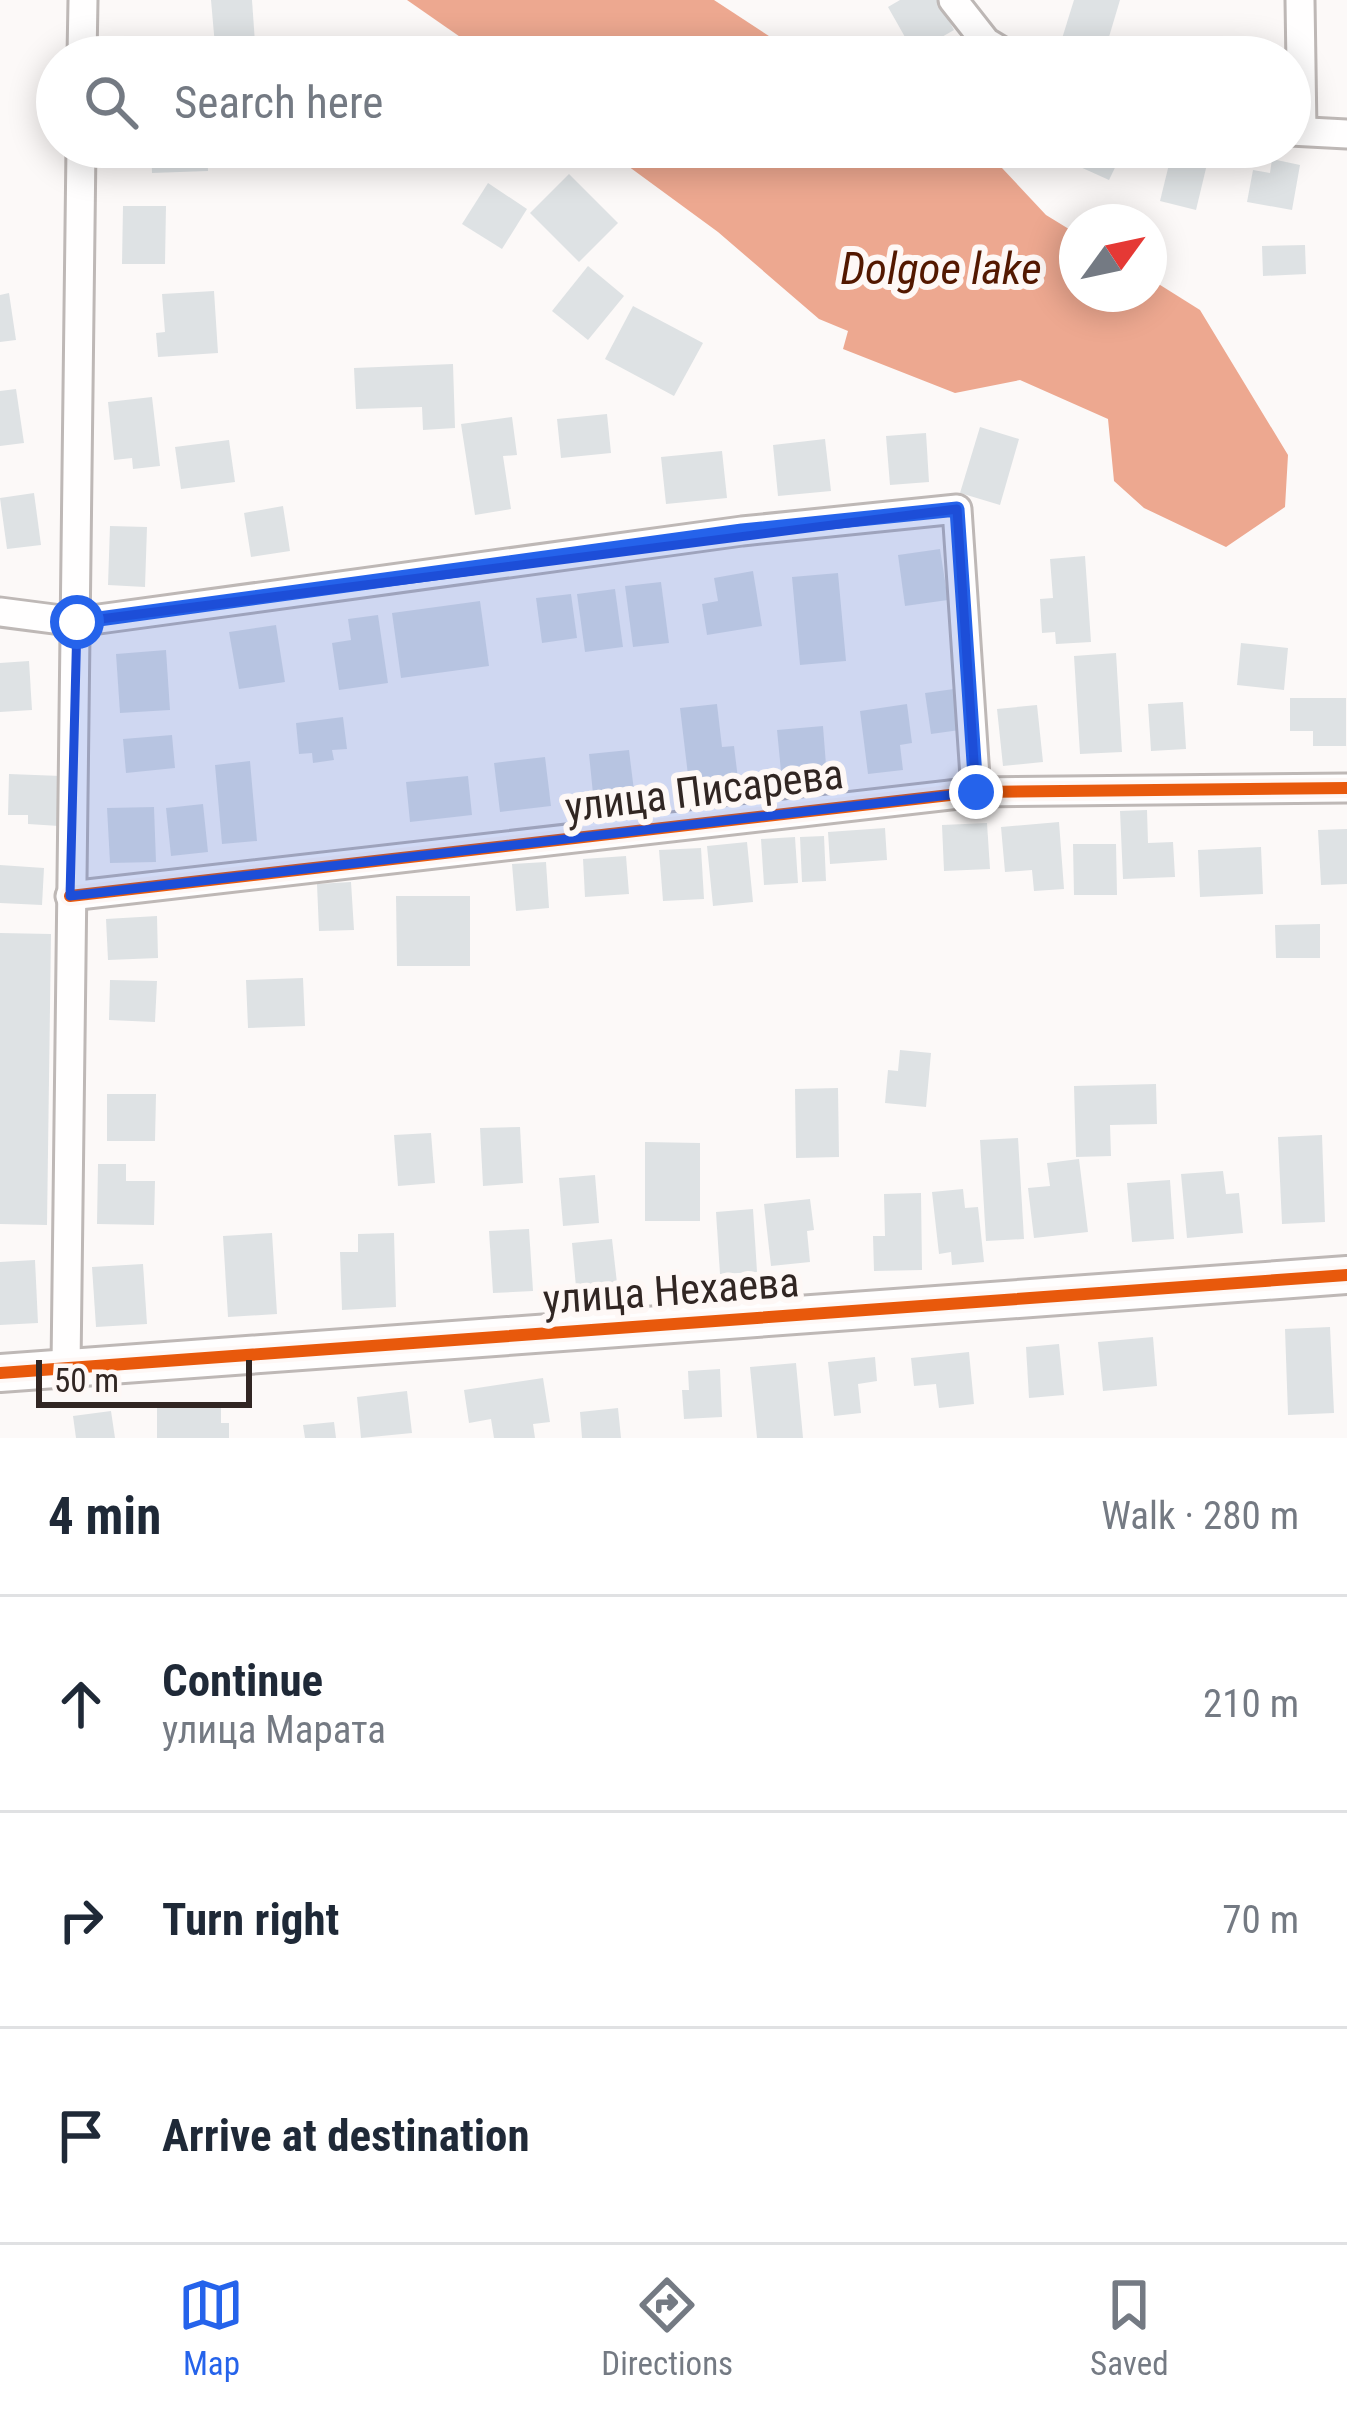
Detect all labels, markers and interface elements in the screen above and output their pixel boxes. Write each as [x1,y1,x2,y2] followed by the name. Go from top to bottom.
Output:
[36,36,1311,168] search box
[78,69,144,135] icon: search
[174,76,383,129] text: Search here
[1059,204,1167,312] north arrow
[840,242,1042,295] water label: Dolgoe lake
[50,595,104,649] route start
[562,749,846,832] street label: улица Писарева
[949,765,1003,819] route end
[541,1257,801,1324] street label: улица Нехаева
[36,1354,252,1407] scale bar
[54,1361,119,1400] text: 50 m
[48,1487,161,1546] text: 4 min
[1101,1493,1299,1539] text: Walk · 280 m
[162,1654,323,1707] text: Continue
[48,1671,114,1737] icon: ahead
[1203,1681,1299,1727] text: 210 m
[162,1707,386,1753] text: улица Марата
[48,1887,114,1953] icon: right
[162,1893,339,1946] text: Turn right
[1222,1897,1299,1943] text: 70 m
[48,2103,114,2169] icon: arrive
[162,2109,530,2162] text: Arrive at destination
[178,2272,244,2383] tab: Map
[601,2272,733,2383] tab: Directions
[1090,2272,1169,2383] tab: Saved

